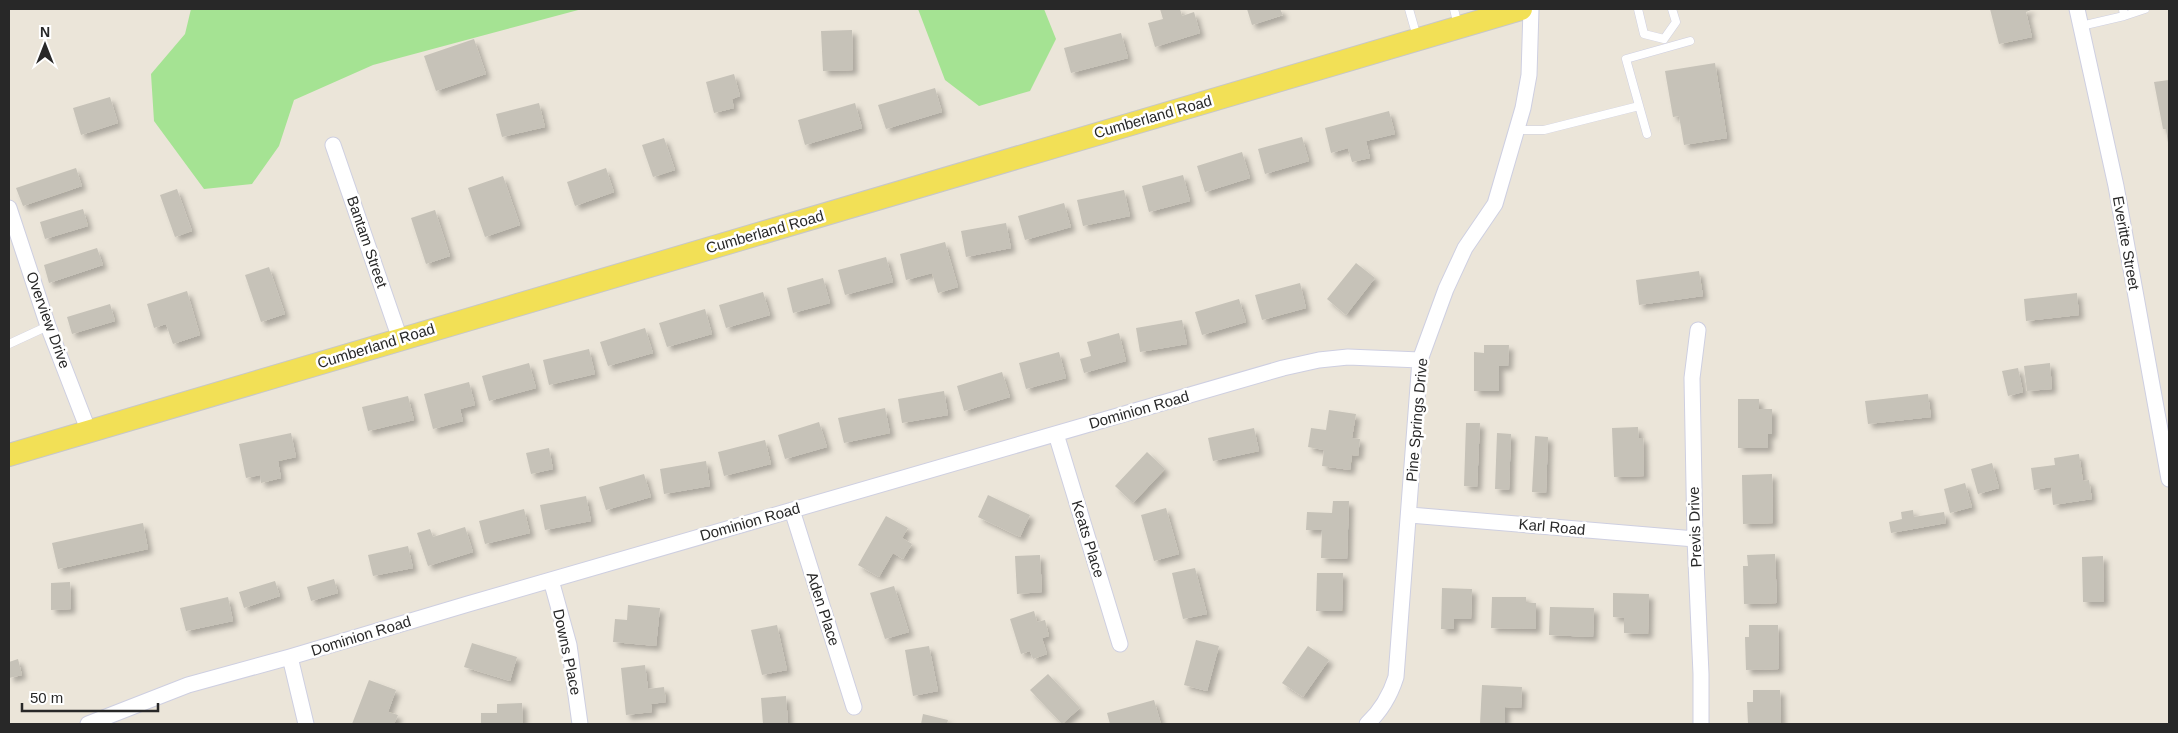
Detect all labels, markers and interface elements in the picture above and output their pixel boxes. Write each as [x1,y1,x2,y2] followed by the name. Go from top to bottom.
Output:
[20,20,70,70] north arrow
[40,24,50,40] text: N
[1092,92,1214,141] street label: Cumberland Road
[344,194,391,291] street label: Bantam Street
[2110,195,2143,292] street label: Everitte Street
[704,207,826,256] street label: Cumberland Road
[23,269,74,371] street label: Overview Drive
[315,320,437,371] street label: Cumberland Road
[1403,357,1430,483] street label: Pine Springs Drive
[1087,387,1191,432] street label: Dominion Road
[1685,486,1704,568] street label: Previs Drive
[1069,498,1108,580] street label: Keats Place
[698,499,802,544] street label: Dominion Road
[1518,515,1586,538] street label: Karl Road
[804,570,843,648] street label: Aden Place
[550,607,585,696] street label: Downs Place
[309,612,413,659] street label: Dominion Road
[22,680,159,712] scale bar
[30,689,63,706] text: 50 m

